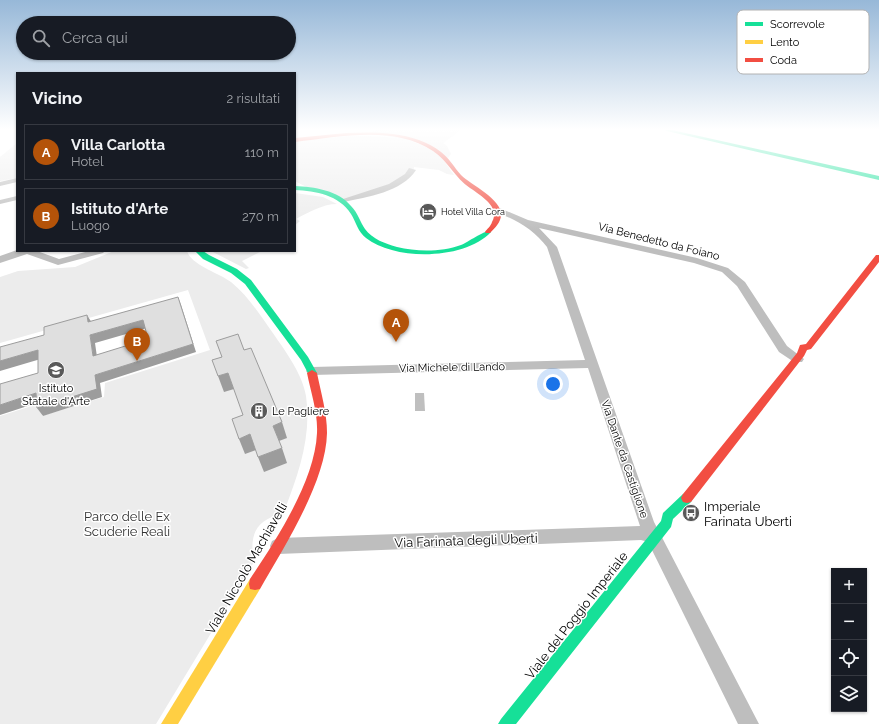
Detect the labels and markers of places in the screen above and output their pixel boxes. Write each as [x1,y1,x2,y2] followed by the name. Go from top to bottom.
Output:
[418,202,438,222] hotel icon: Hotel Villa Cora
[441,207,505,217] place label: Hotel Villa Cora
[383,309,409,342] pin: A
[124,328,150,361] pin: B
[46,360,66,380] school or university icon: Istituto Statale d'Arte
[22,382,90,408] place label: Istituto Statale d'Arte
[249,401,269,421] building icon: Le Pagliere
[272,405,330,418] place label: Le Pagliere
[704,499,792,529] place label: Imperiale Farinata Uberti
[681,503,701,523] bus stop icon: Imperiale Farinata Uberti

